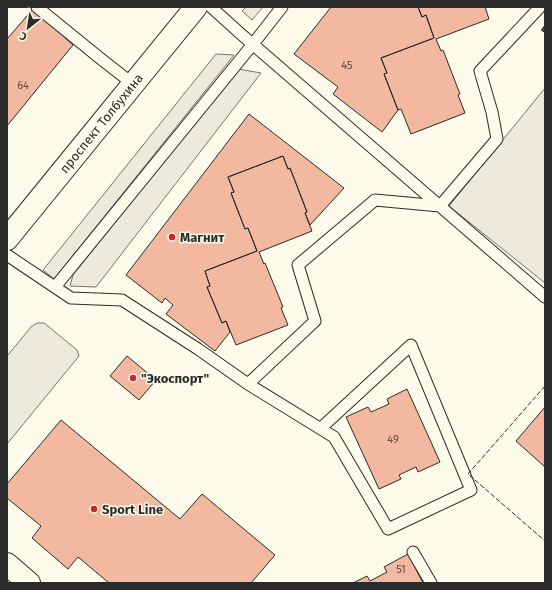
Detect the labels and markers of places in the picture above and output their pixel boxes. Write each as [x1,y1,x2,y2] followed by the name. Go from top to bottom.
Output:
[180,230,225,245] place label: Магнит
[167,232,177,242] marker: Магнит
[141,371,209,386] place label: "Экоспорт"
[128,373,138,383] marker: "Экоспорт"
[102,502,163,517] place label: Sport Line
[89,504,99,514] marker: Sport Line

